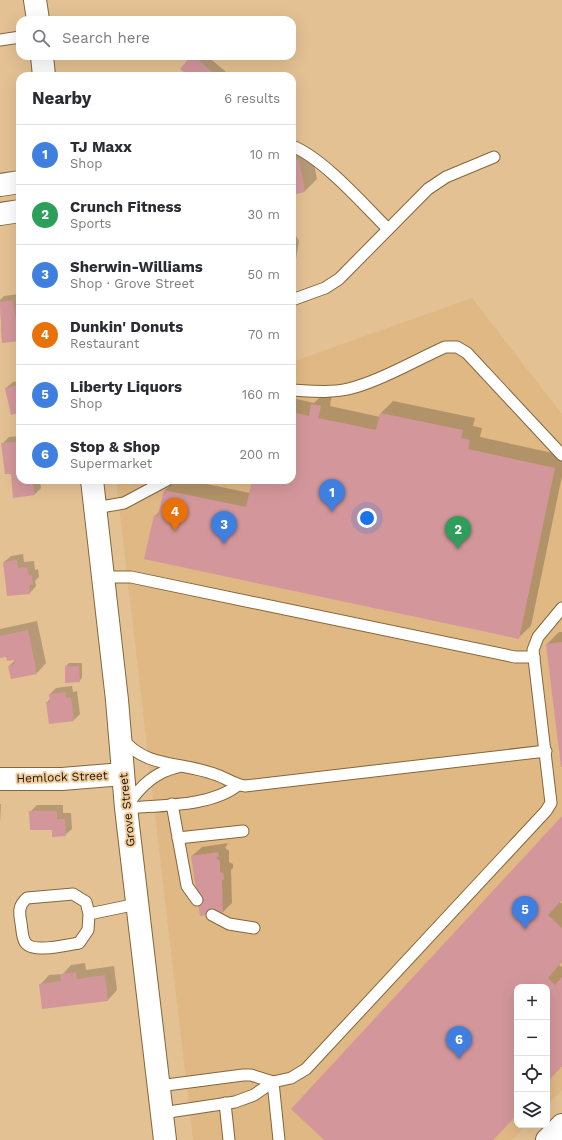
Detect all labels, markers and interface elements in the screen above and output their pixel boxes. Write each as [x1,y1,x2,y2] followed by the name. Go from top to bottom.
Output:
[16,16,296,60] search box
[30,27,52,49] icon: search
[62,29,150,47] text: Search here
[32,88,91,108] text: Nearby
[224,91,280,106] text: 6 results
[70,138,132,156] text: TJ Maxx
[42,147,48,162] text: 1
[250,147,280,162] text: 10 m
[70,156,102,171] text: Shop
[70,198,181,216] text: Crunch Fitness
[41,207,49,222] text: 2
[248,207,280,222] text: 30 m
[70,216,111,231] text: Sports
[70,258,203,276] text: Sherwin-Williams
[41,267,49,282] text: 3
[248,267,280,282] text: 50 m
[70,276,194,291] text: Shop · Grove Street
[70,318,183,336] text: Dunkin' Donuts
[41,327,49,342] text: 4
[248,327,280,342] text: 70 m
[70,336,140,351] text: Restaurant
[70,378,182,396] text: Liberty Liquors
[41,387,49,402] text: 5
[242,387,280,402] text: 160 m
[70,396,102,411] text: Shop
[70,438,160,456] text: Stop & Shop
[41,447,49,462] text: 6
[239,447,280,462] text: 200 m
[70,456,152,471] text: Supermarket
[319,479,345,512] pin: 1
[162,498,188,531] pin: 4
[357,508,377,528] your location
[211,511,237,544] pin: 3
[445,516,471,549] pin: 2
[16,768,108,786] street label: Hemlock Street
[116,772,138,848] street label: Grove Street
[512,896,538,929] pin: 5
[514,984,550,1128] map controls
[514,984,550,1020] button: +
[514,1020,550,1056] button: −
[446,1026,472,1059] pin: 6
[514,1056,550,1092] button: locate
[514,1092,550,1128] button: layers

